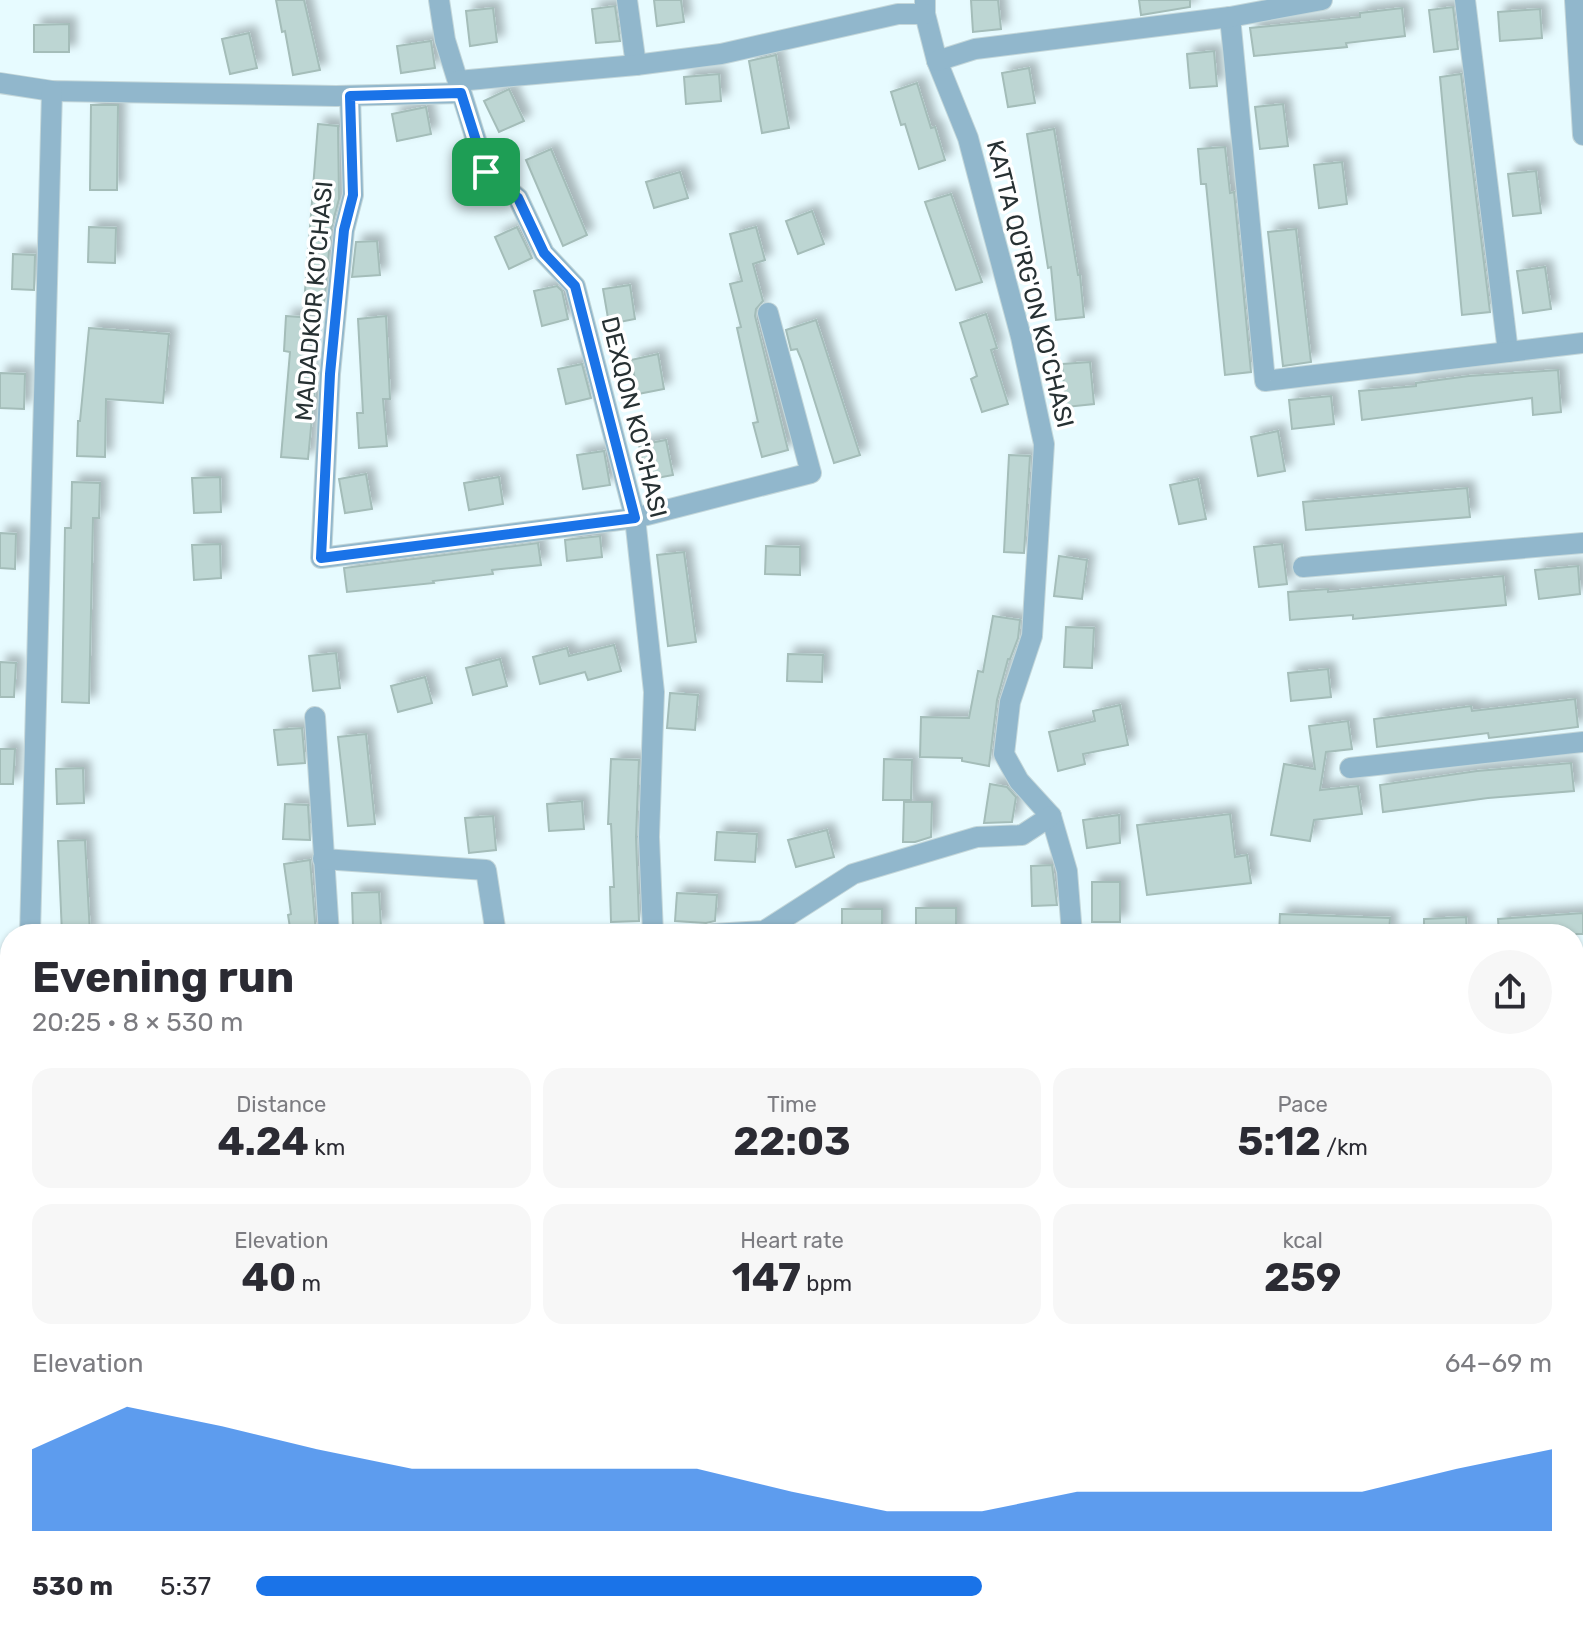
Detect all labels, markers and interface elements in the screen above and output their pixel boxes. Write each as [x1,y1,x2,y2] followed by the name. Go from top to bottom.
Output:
[981,137,1079,431] street label: KATTA QO'RG'ON KO'CHASI
[452,138,520,206] pin
[464,150,508,194] icon: arrive
[290,180,338,422] street label: MADADKOR KO'CHASI
[595,314,673,520] street label: DEXQON KO'CHASI
[1468,950,1552,1034] button: share
[32,951,294,1003] text: Evening run
[32,1007,243,1038] text: 20:25 · 8 × 530 m
[236,1091,326,1118] text: Distance
[767,1091,817,1118] text: Time
[1277,1091,1328,1118] text: Pace
[217,1118,309,1165] text: 4.24
[733,1118,851,1165] text: 22:03
[1238,1118,1321,1165] text: 5:12
[309,1134,345,1161] text: km
[1321,1134,1368,1161] text: /km
[234,1227,328,1254] text: Elevation
[740,1227,844,1254] text: Heart rate
[1282,1227,1323,1254] text: kcal
[242,1254,296,1301] text: 40
[732,1254,801,1301] text: 147
[1264,1254,1341,1301] text: 259
[296,1270,321,1297] text: m
[801,1270,852,1297] text: bpm
[32,1348,143,1379] text: Elevation
[1445,1348,1552,1379] text: 64–69 m
[32,1571,113,1602] text: 530 m
[160,1571,211,1602] text: 5:37

